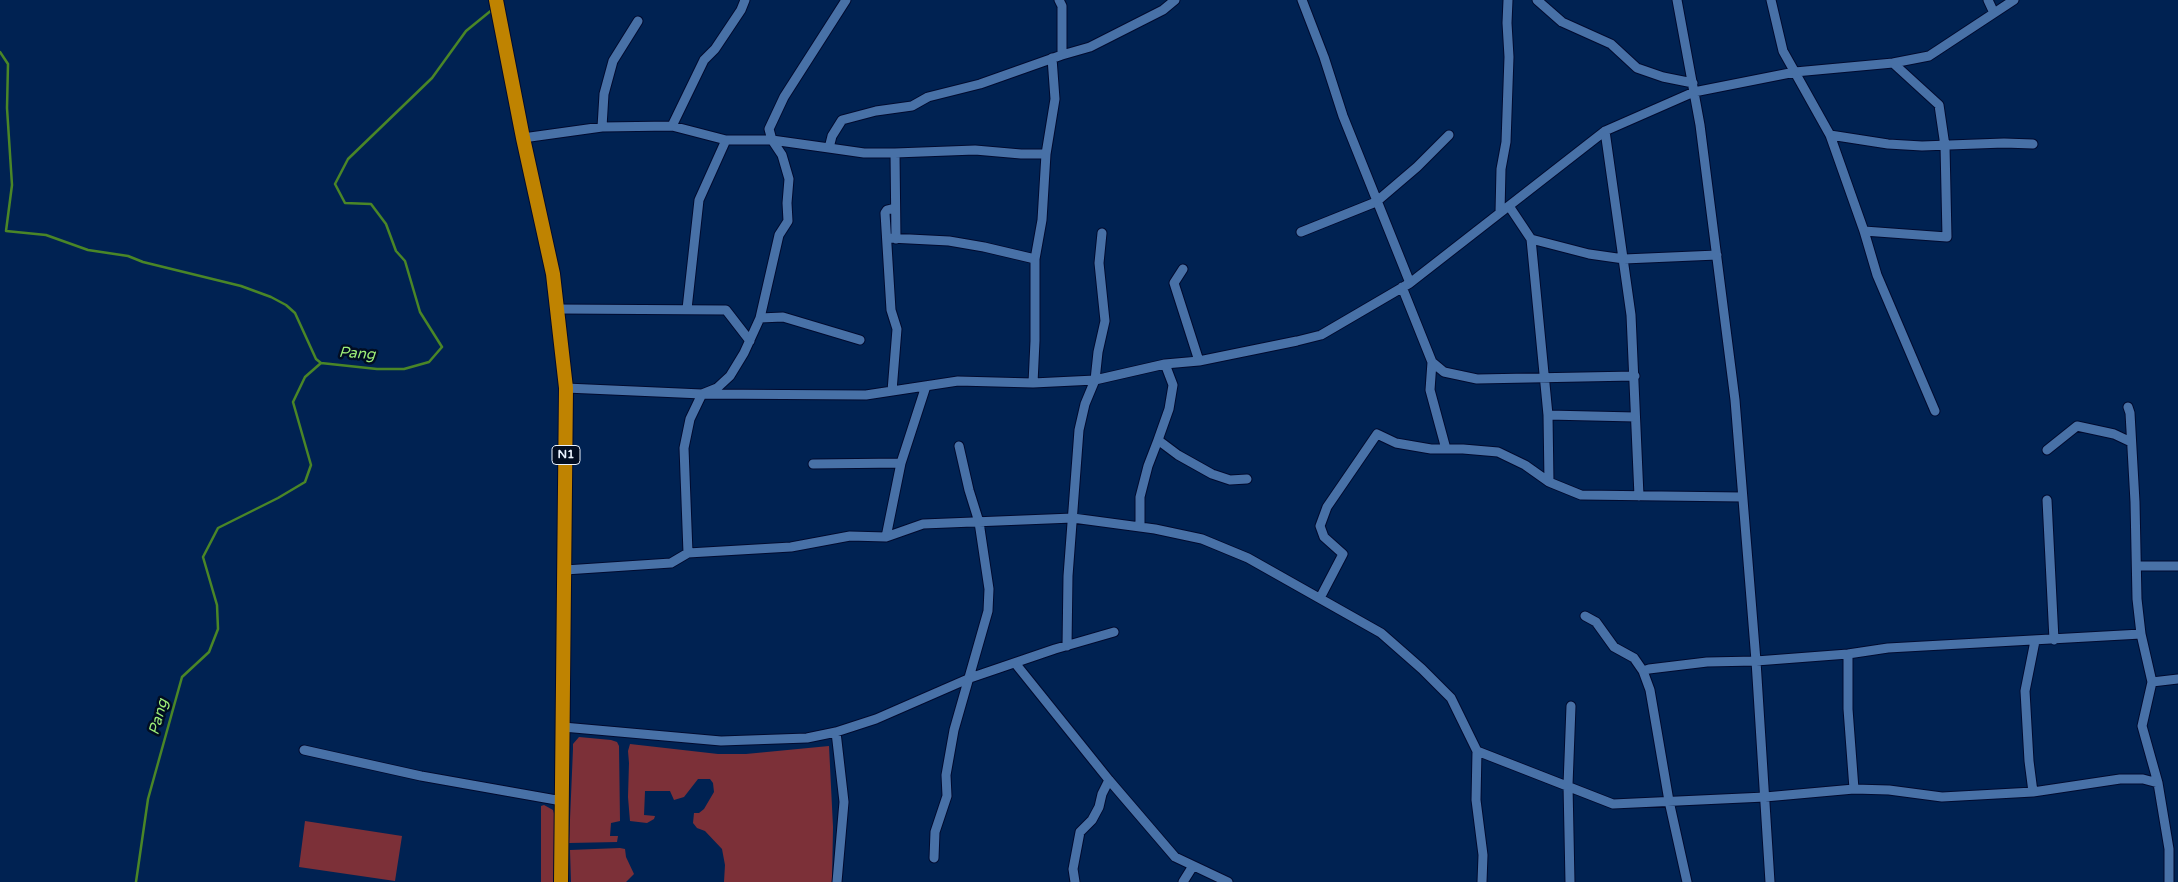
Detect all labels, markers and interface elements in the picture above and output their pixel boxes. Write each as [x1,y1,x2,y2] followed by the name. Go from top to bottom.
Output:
[338,344,376,364] water label: Pang
[552,446,580,464] road number: N1
[146,697,172,737] water label: Pang

